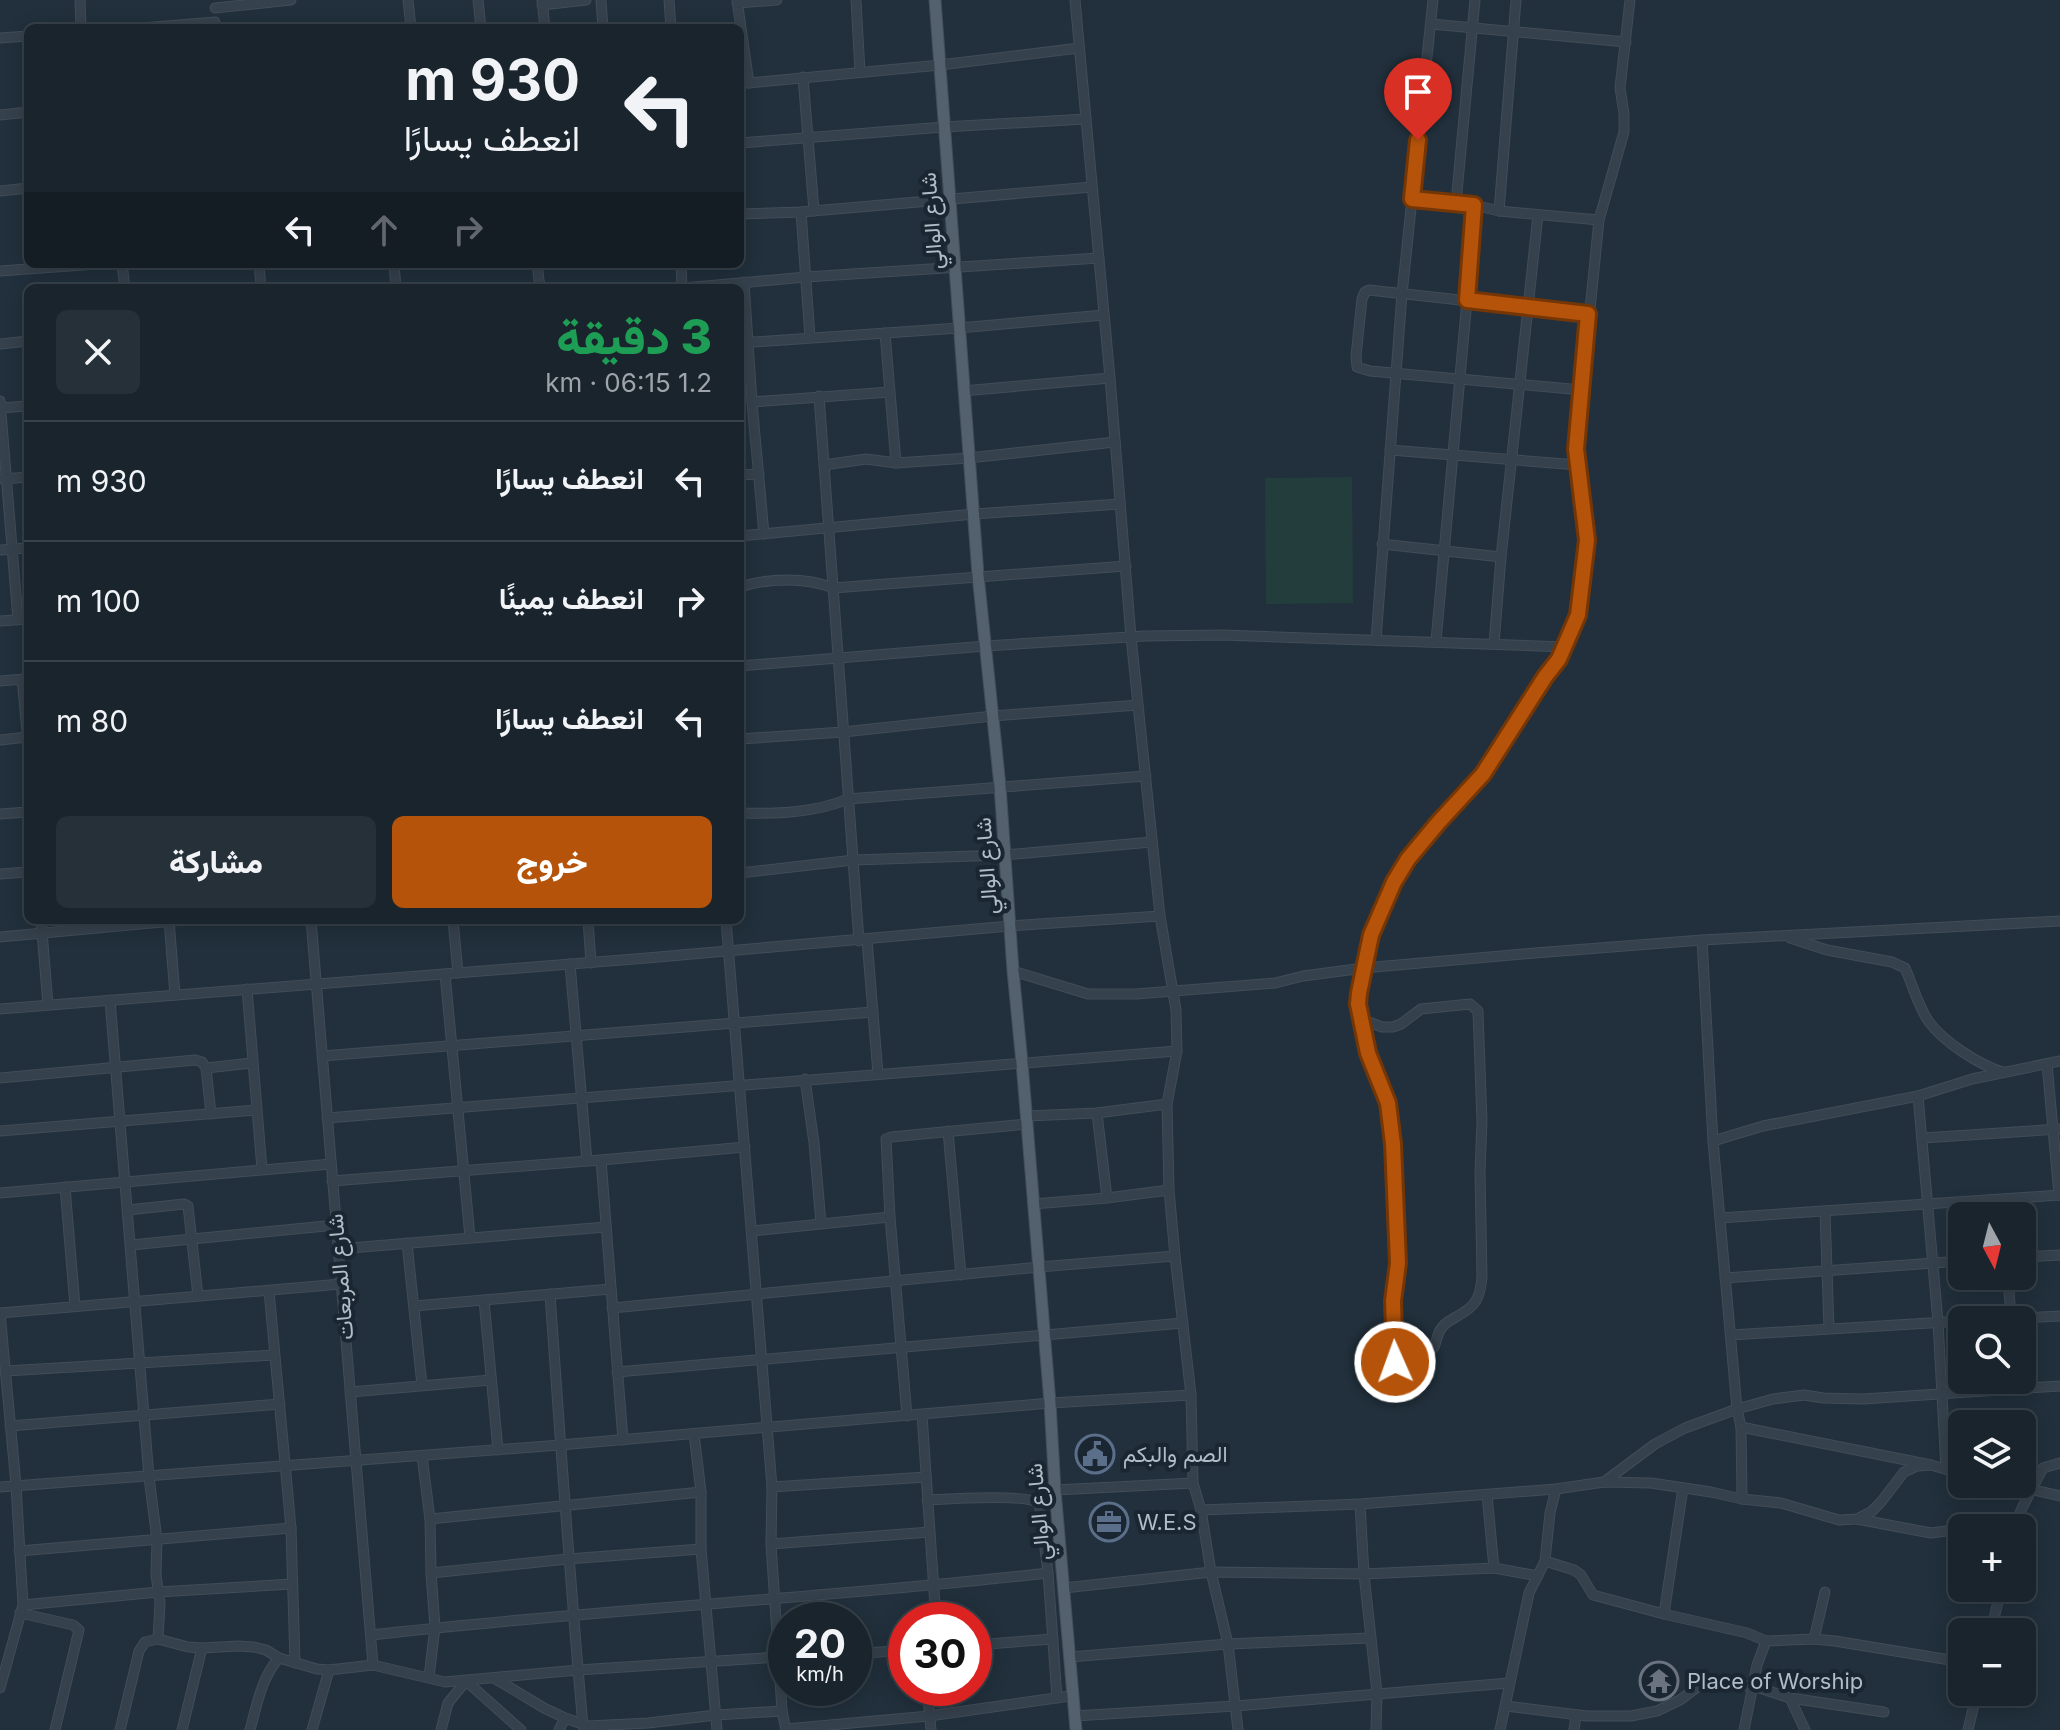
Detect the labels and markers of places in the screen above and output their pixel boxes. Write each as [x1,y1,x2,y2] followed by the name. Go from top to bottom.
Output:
[1384,58,1452,140] pin
[1074,1433,1116,1475] public building icon: الصم والبكم
[1123,1441,1228,1469] place label: الصم والبكم
[1088,1501,1130,1543] office icon: W.E.S
[1137,1509,1197,1535] place label: W.E.S
[1638,1660,1680,1702] temple icon: Place of Worship
[1687,1668,1863,1694] place label: Place of Worship

